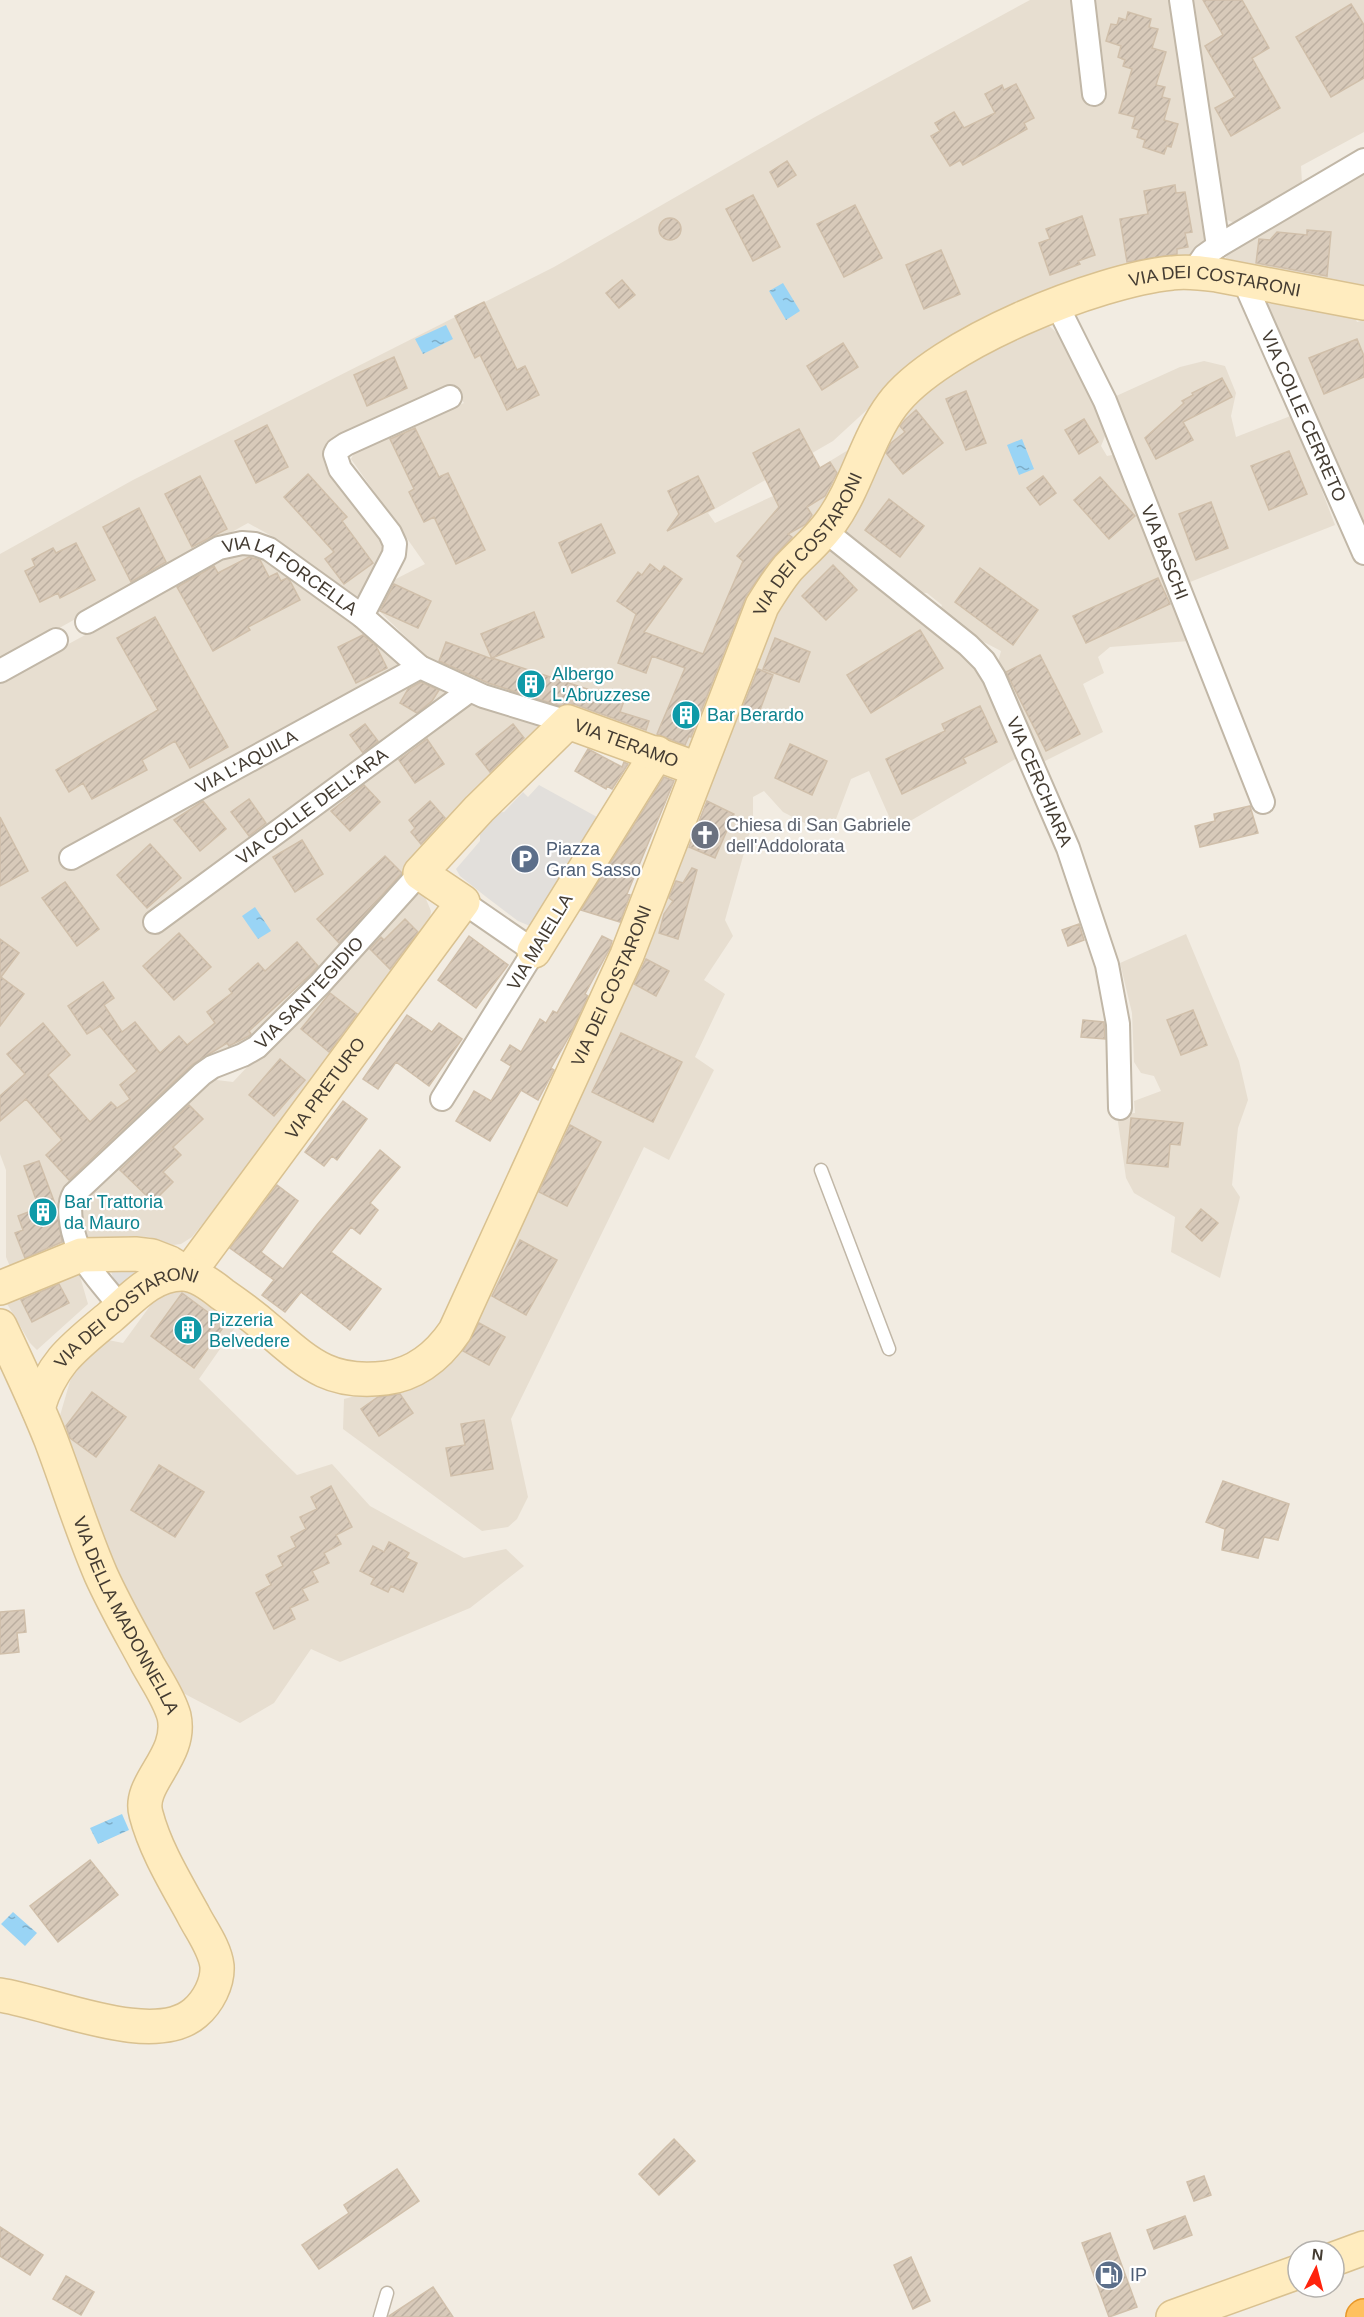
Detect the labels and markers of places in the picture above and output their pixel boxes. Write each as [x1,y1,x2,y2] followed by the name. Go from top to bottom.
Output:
[552,664,651,705] place label: Albergo L'Abruzzese
[515,668,547,700] building icon: Albergo L'Abruzzese
[670,699,702,731] building icon: Bar Berardo
[707,705,804,725] place label: Bar Berardo
[726,815,911,856] place label: Chiesa di San Gabriele dell'Addolorata
[689,819,721,851] church icon: Chiesa di San Gabriele dell'Addolorata
[546,839,641,880] place label: Piazza Gran Sasso
[509,843,541,875] parking icon: Piazza Gran Sasso
[64,1192,164,1233] place label: Bar Trattoria da Mauro
[27,1196,59,1228] building icon: Bar Trattoria da Mauro
[209,1310,290,1351] place label: Pizzeria Belvedere
[172,1314,204,1346] building icon: Pizzeria Belvedere
[1093,2259,1125,2291] fuel station icon: IP
[1130,2265,1147,2285] place label: IP

